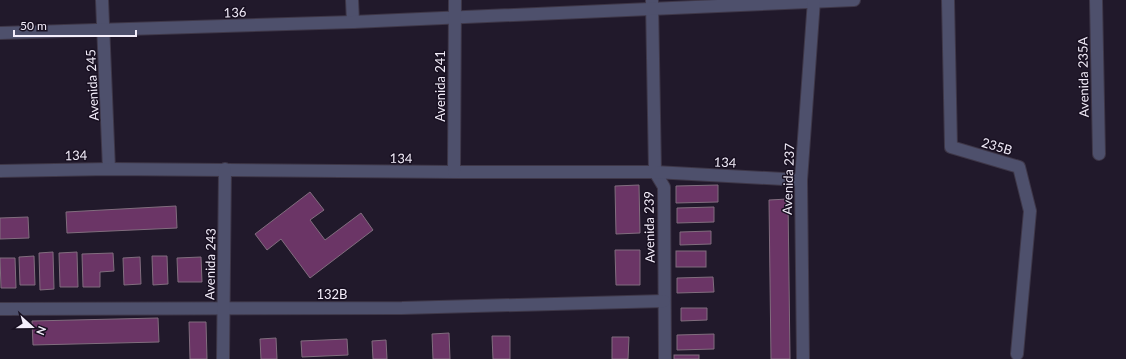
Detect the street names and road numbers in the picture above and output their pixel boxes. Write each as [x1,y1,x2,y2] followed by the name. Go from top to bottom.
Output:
[223,4,247,20] street label: 136
[1074,36,1092,117] street label: Avenida 235A
[82,49,102,121] street label: Avenida 245
[432,50,448,122] street label: Avenida 241
[980,134,1014,158] street label: 235B
[779,142,797,215] street label: Avenida 237
[65,147,88,163] street label: 134
[390,150,413,166] street label: 134
[713,153,737,171] street label: 134
[640,191,658,263] street label: Avenida 239
[201,228,219,300] street label: Avenida 243
[316,286,348,302] street label: 132B

